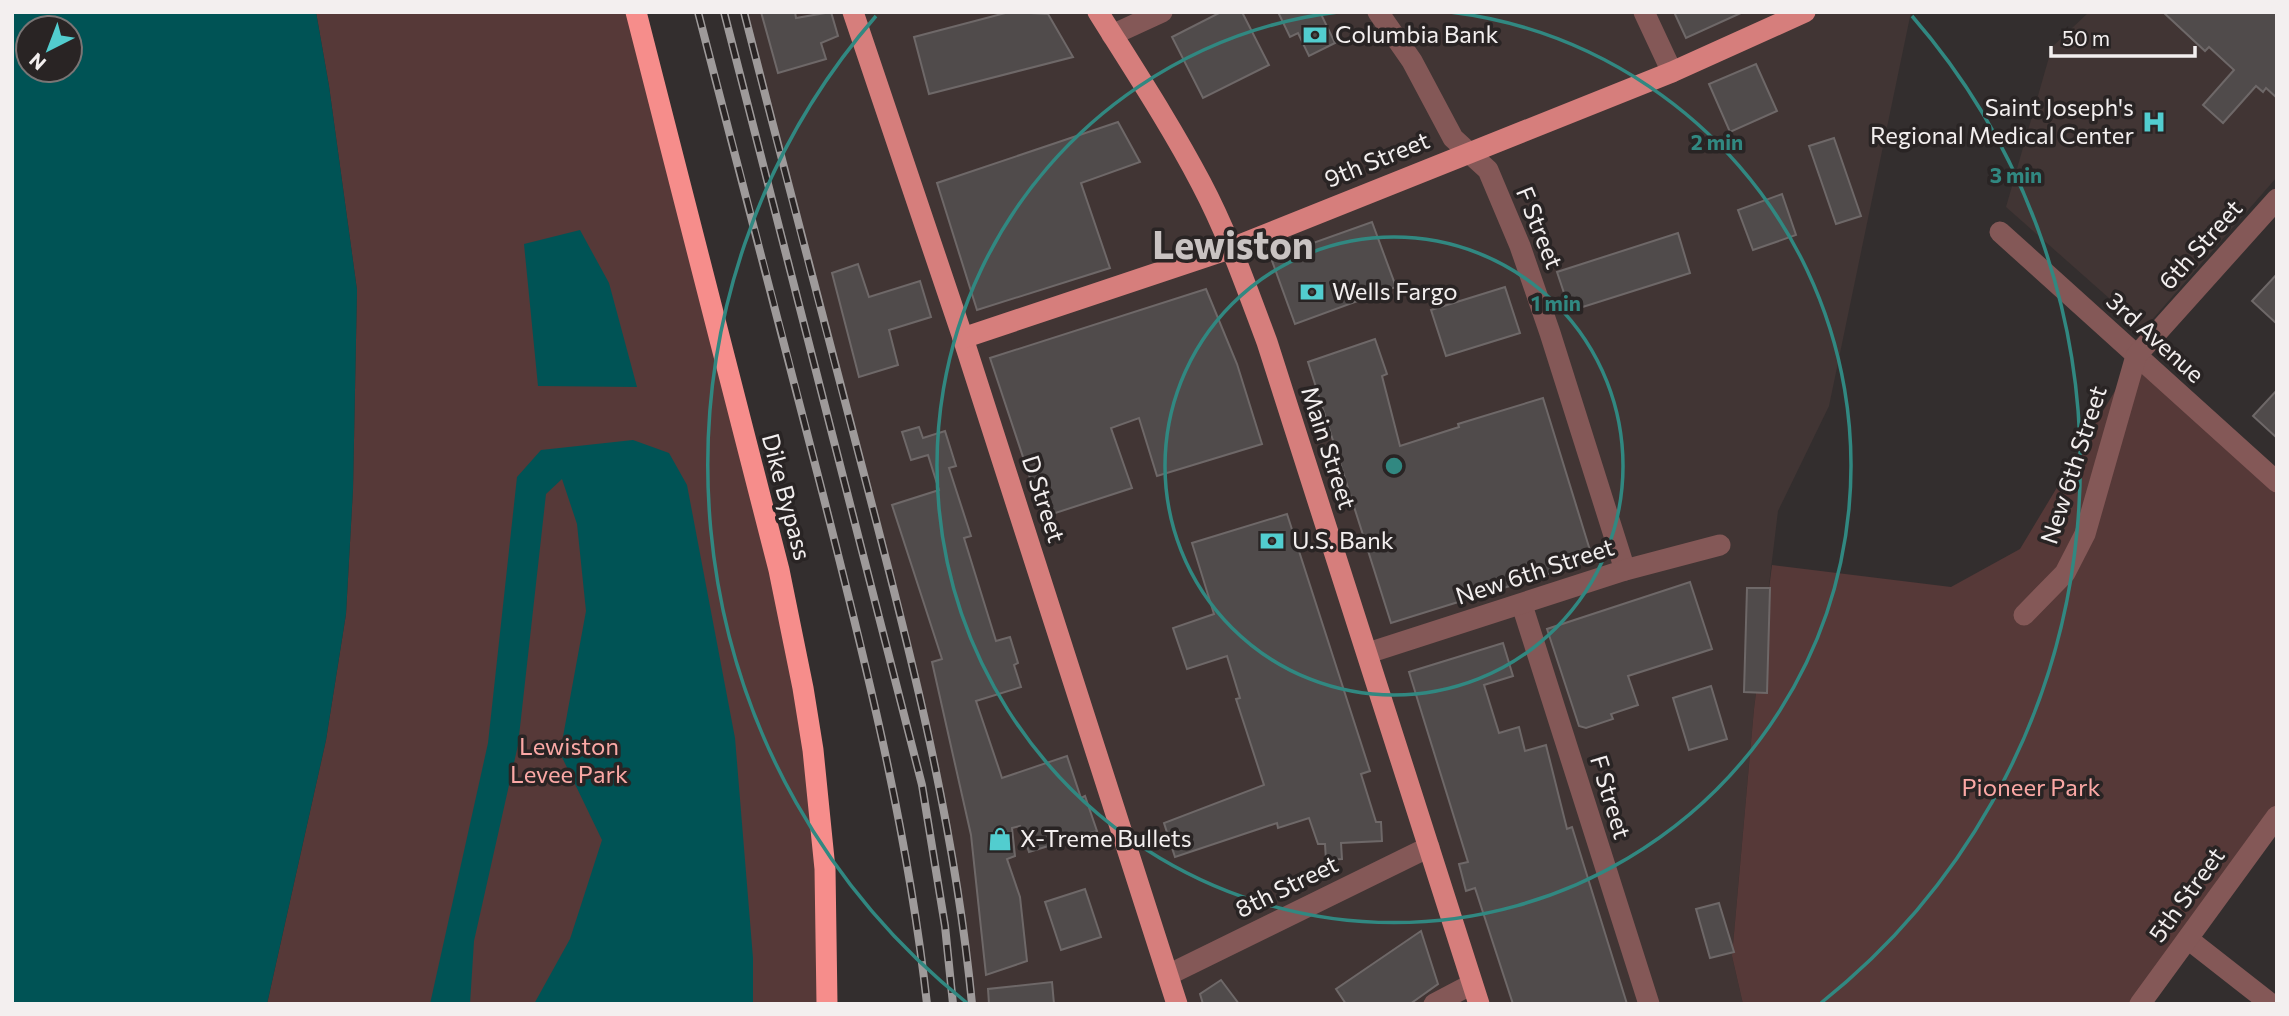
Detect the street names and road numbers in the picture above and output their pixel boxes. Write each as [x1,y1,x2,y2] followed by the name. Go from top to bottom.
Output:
[1320,124,1433,193] street label: 9th Street
[1511,182,1570,273] street label: F Street
[2152,193,2248,295] street label: 6th Street
[2101,286,2211,388] street label: 3rd Avenue
[1296,382,1363,513] street label: Main Street
[2033,382,2112,547] street label: New 6th Street
[757,430,818,563] street label: Dike Bypass
[1017,451,1072,546] street label: D Street
[1452,531,1618,610] street label: New 6th Street
[1585,751,1638,842] street label: F Street
[2142,841,2230,947] street label: 5th Street
[1230,848,1343,923] street label: 8th Street

